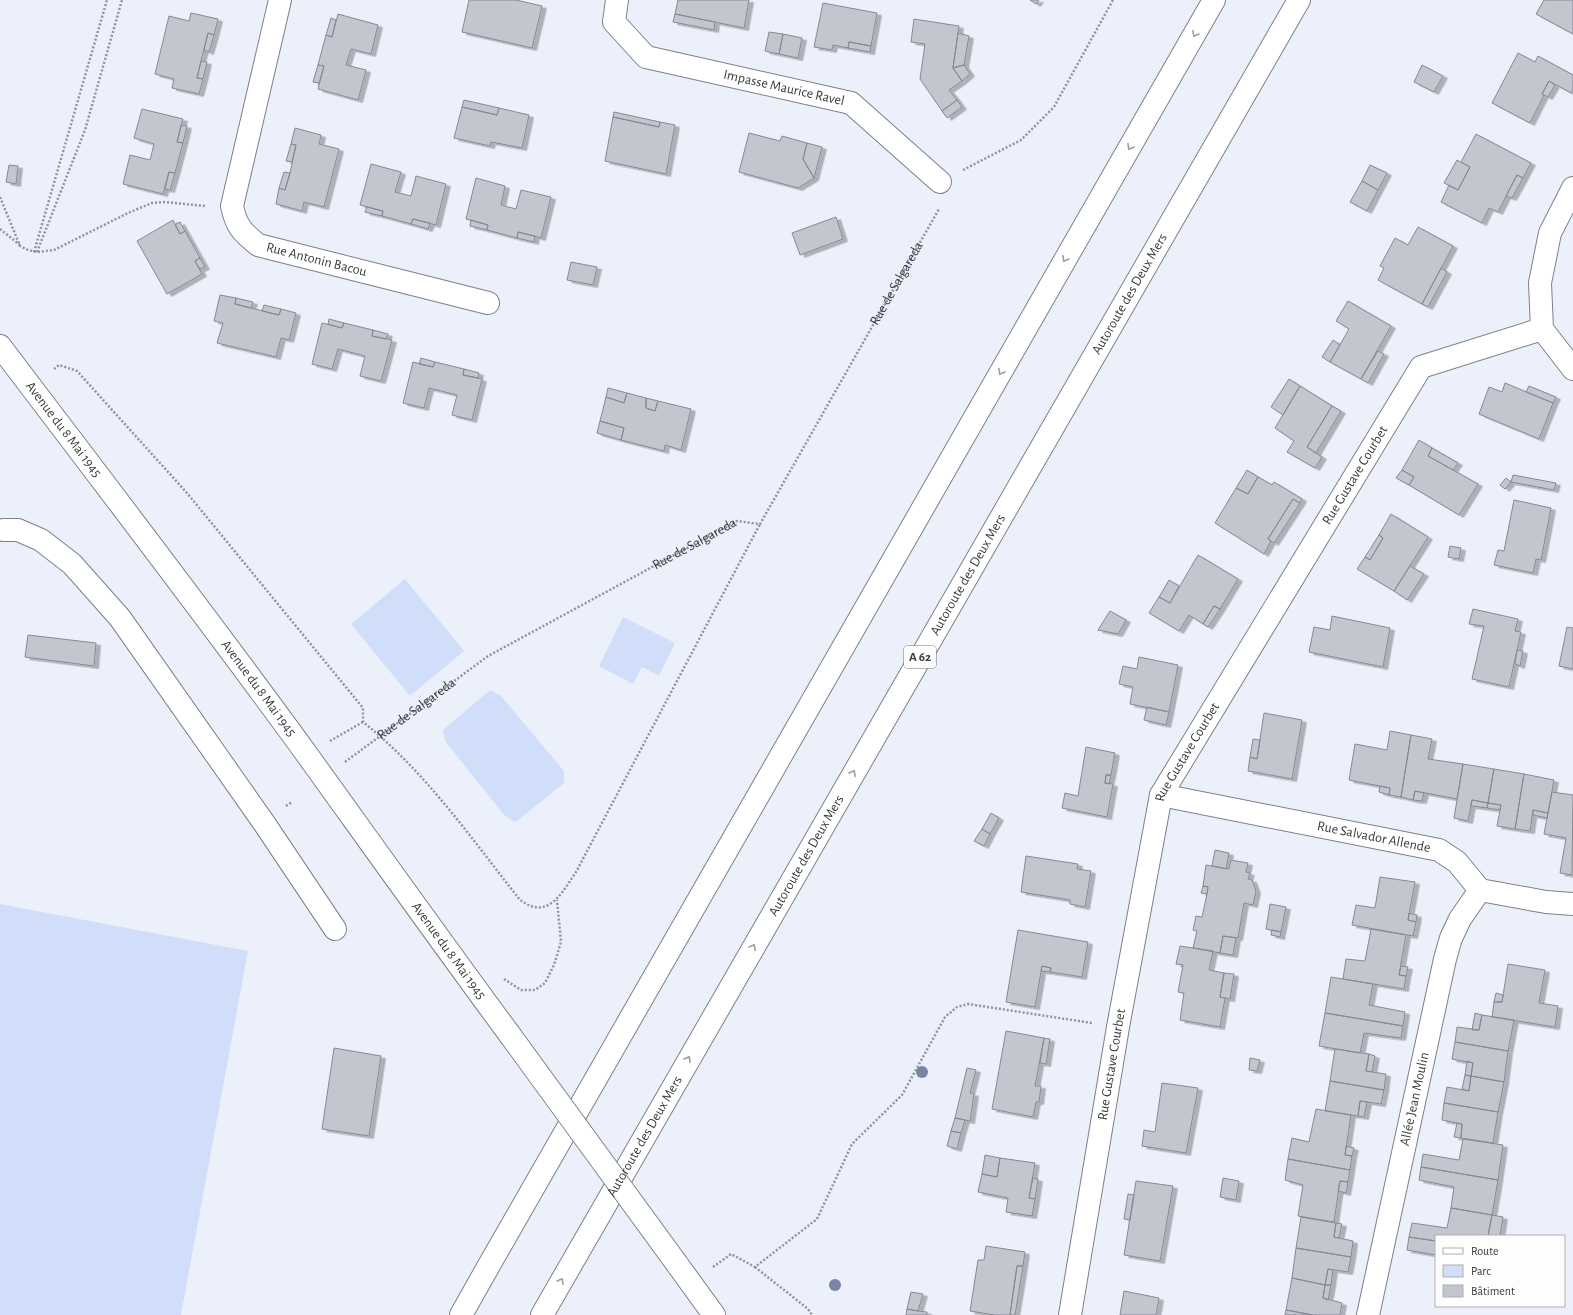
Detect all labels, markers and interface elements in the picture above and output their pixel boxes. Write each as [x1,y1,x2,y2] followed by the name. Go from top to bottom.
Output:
[1192,30,1199,37] one-way arrow
[722,68,846,108] street label: Impasse Maurice Ravel
[1127,143,1134,150] one-way arrow
[1090,231,1170,357] street label: Autoroute des Deux Mers
[867,239,926,328] street label: Rue de Salgareda
[265,240,368,279] street label: Rue Antonin Bacou
[1063,255,1070,262] one-way arrow
[998,368,1005,375] one-way arrow
[23,379,104,480] street label: Avenue du 8 Mai 1945
[1320,423,1391,527] street label: Rue Gustave Courbet
[928,512,1008,638] street label: Autoroute des Deux Mers
[650,515,739,572] street label: Rue de Salgareda
[218,638,299,739] street label: Avenue du 8 Mai 1945
[904,646,936,668] road number: A 62
[375,675,459,742] street label: Rue de Salgareda
[1153,700,1223,802] street label: Rue Gustave Courbet
[849,770,856,777] one-way arrow
[766,793,847,918] street label: Autoroute des Deux Mers
[1316,819,1432,855] street label: Rue Salvador Allende
[409,900,488,1002] street label: Avenue du 8 Mai 1945
[749,943,756,951] one-way arrow
[1096,1007,1128,1121] street label: Rue Gustave Courbet
[1398,1051,1432,1147] street label: Allée Jean Moulin
[684,1056,691,1063] one-way arrow
[605,1074,685,1199] street label: Autoroute des Deux Mers
[1435,1235,1565,1307] legend
[1471,1245,1498,1257] text: Route
[1471,1265,1491,1277] text: Parc
[556,1278,563,1285] one-way arrow
[1471,1285,1515,1297] text: Bâtiment

